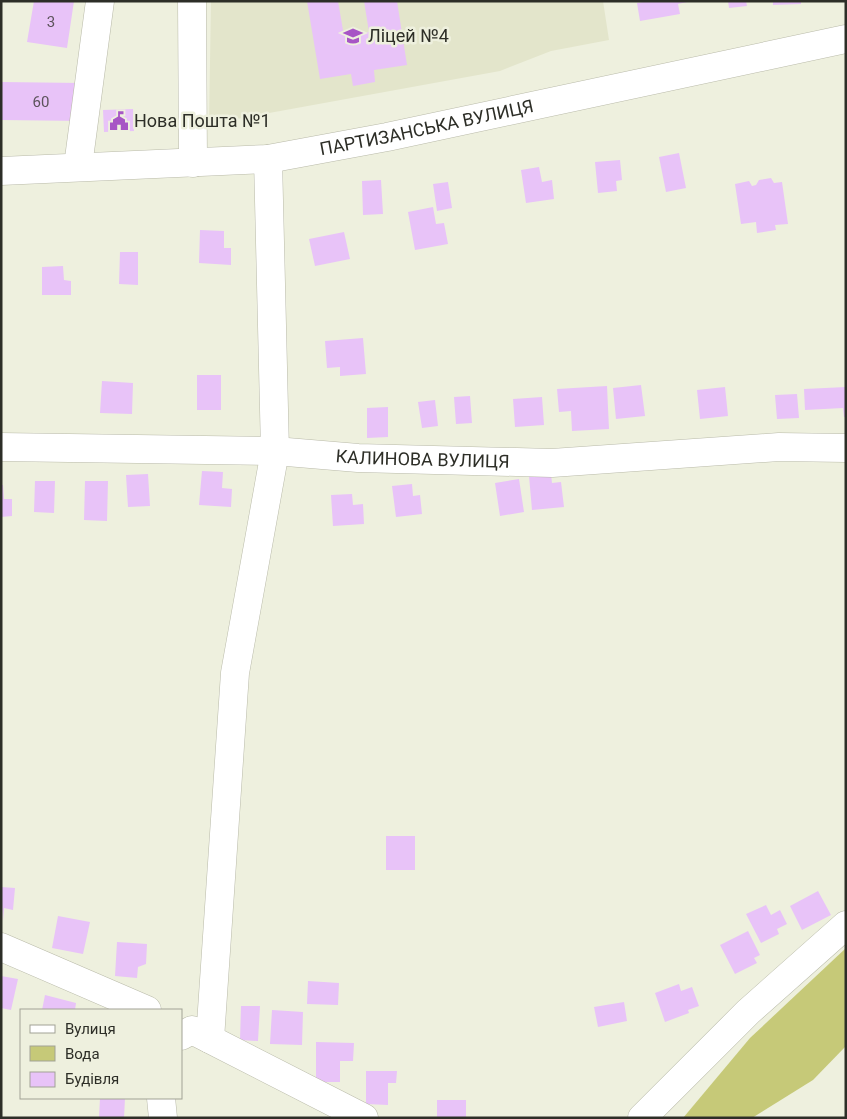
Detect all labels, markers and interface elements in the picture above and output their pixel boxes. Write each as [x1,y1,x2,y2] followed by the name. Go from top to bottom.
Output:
[47,13,55,31] house number: 3
[342,25,364,47] school or university icon: Ліцей №4
[368,25,449,46] place label: Ліцей №4
[33,93,49,111] house number: 60
[318,95,535,159] street label: ПАРТИЗАНСЬКА ВУЛИЦЯ
[108,110,130,132] public building icon: Нова Пошта №1
[134,110,271,131] place label: Нова Пошта №1
[335,445,510,472] street label: КАЛИНОВА ВУЛИЦЯ
[20,1009,182,1099] legend
[65,1020,116,1038] text: Вулиця
[65,1045,100,1063] text: Вода
[65,1070,119,1088] text: Будівля

